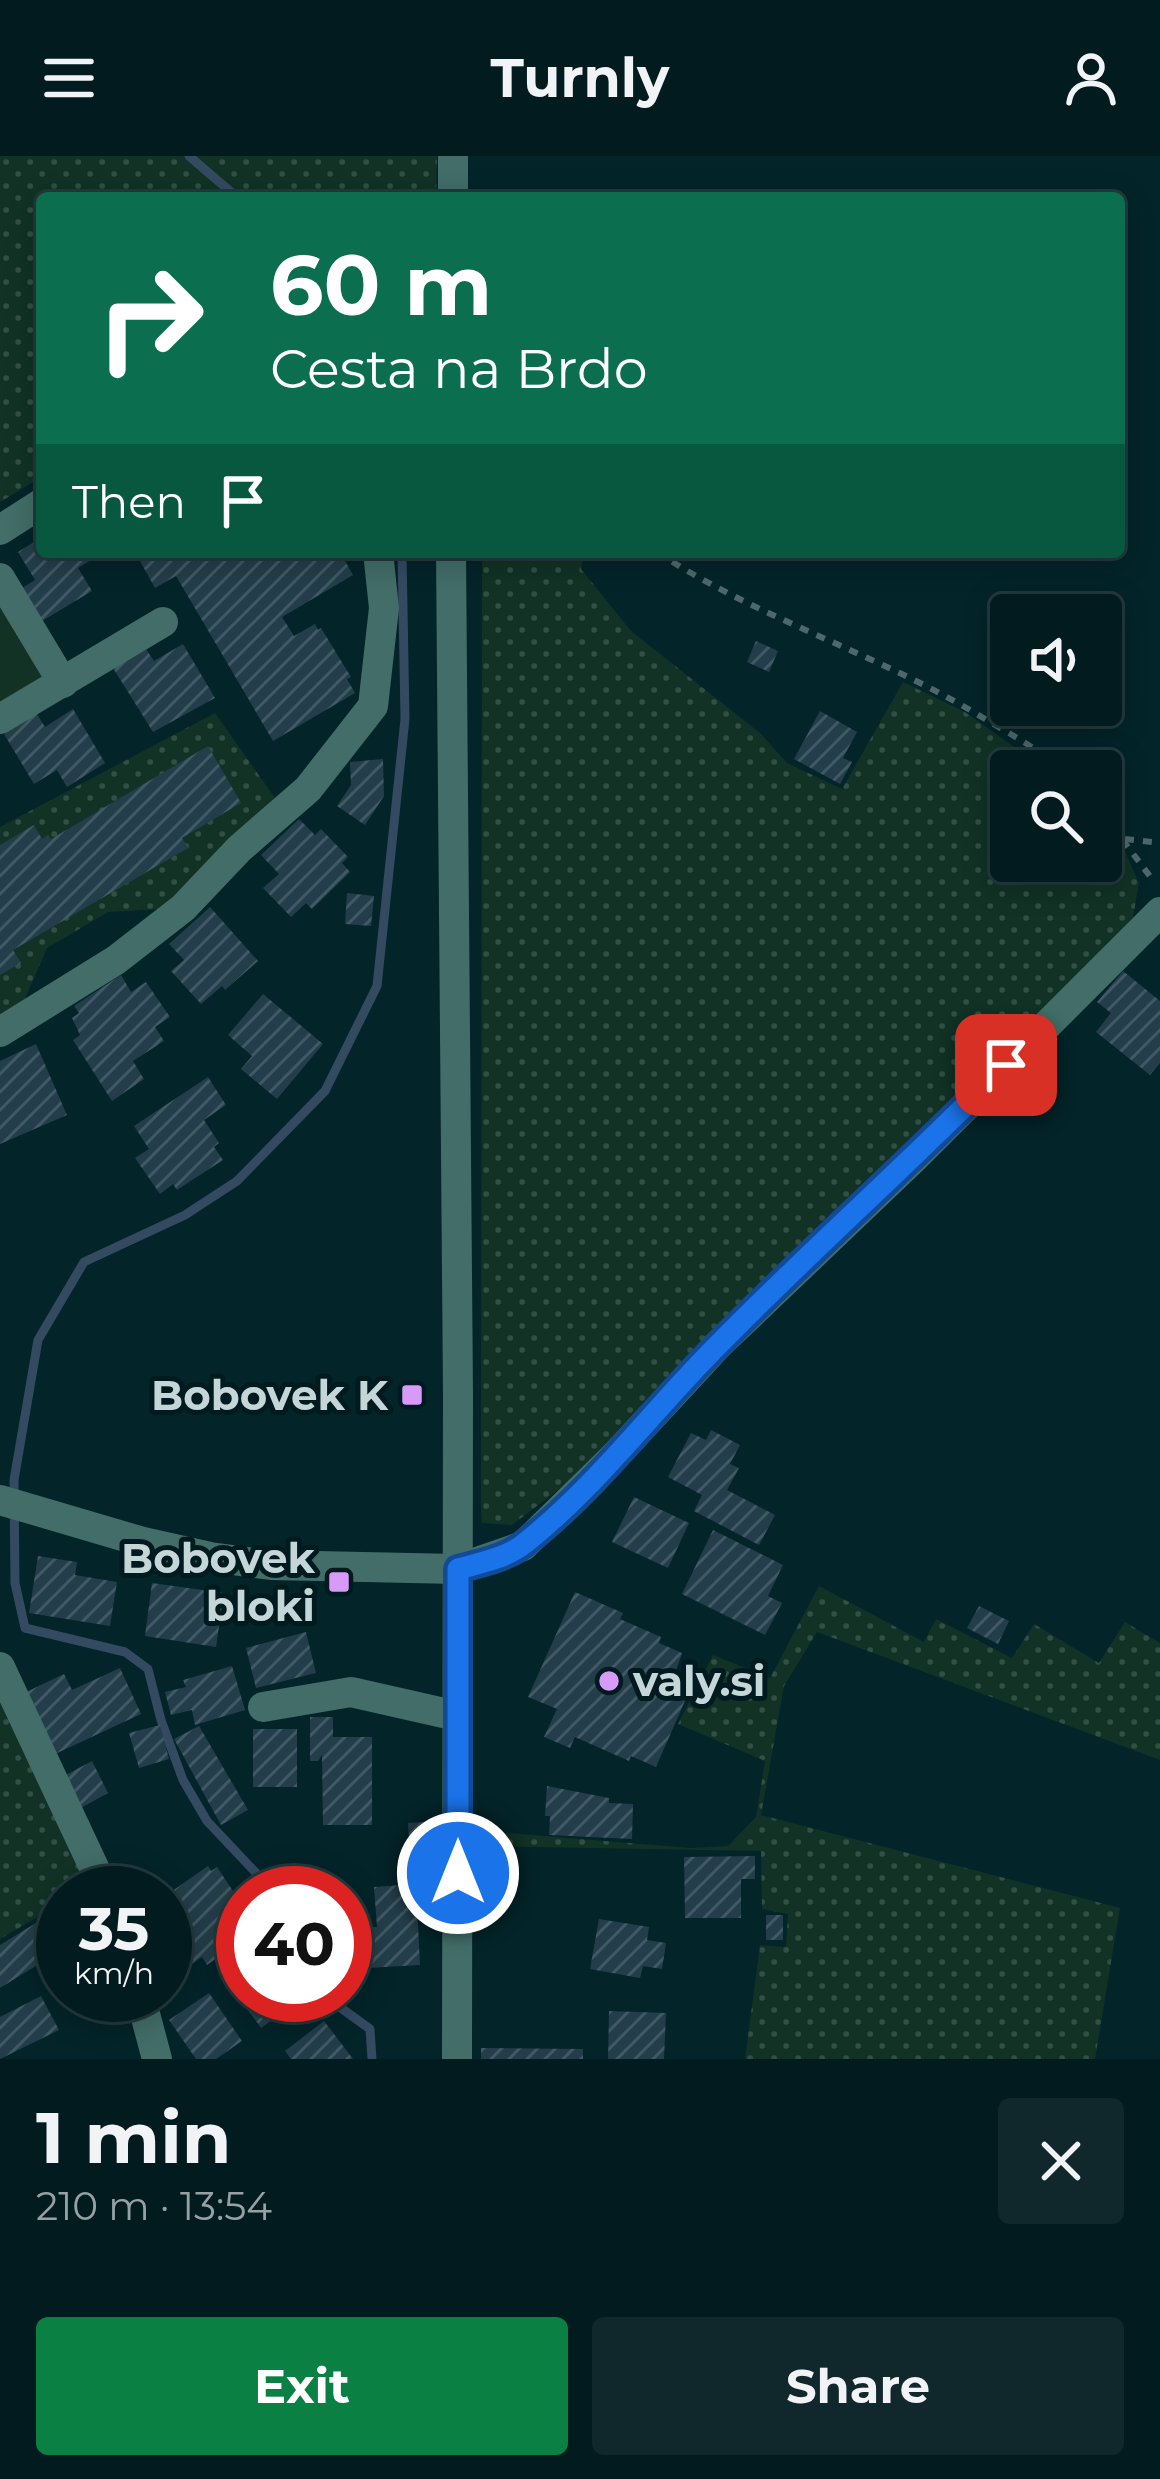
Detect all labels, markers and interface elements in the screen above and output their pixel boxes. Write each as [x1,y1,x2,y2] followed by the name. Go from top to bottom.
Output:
[36,45,102,111] icon: menu
[491,45,669,111] text: Turnly
[1058,45,1124,111] icon: person
[270,234,492,336] text: 60 m
[72,240,228,396] icon: right
[270,336,648,402] text: Cesta na Brdo
[210,468,276,534] icon: arrive
[72,474,186,529] text: Then
[990,594,1122,882] map controls
[990,594,1122,726] button: sound
[990,750,1122,882] button: search
[955,1014,1057,1116] pin
[973,1032,1039,1098] icon: arrive
[151,1369,389,1421] place label: Bobovek K
[399,1382,425,1408] marker: Bobovek K
[121,1532,315,1632] place label: Bobovek bloki
[326,1569,352,1595] marker: Bobovek bloki
[632,1655,765,1707] place label: valy.si
[596,1668,622,1694] marker: valy.si
[395,1810,521,1936] position arrow
[216,1866,372,2022] speed limit sign: 40
[79,1892,149,1965] text: 35
[74,1955,154,1992] text: km/h
[36,2093,232,2181] text: 1 min
[998,2098,1124,2224] button: close
[36,2182,272,2230] text: 210 m · 13:54
[36,2317,568,2455] button: Exit
[592,2317,1124,2455] button: Share

